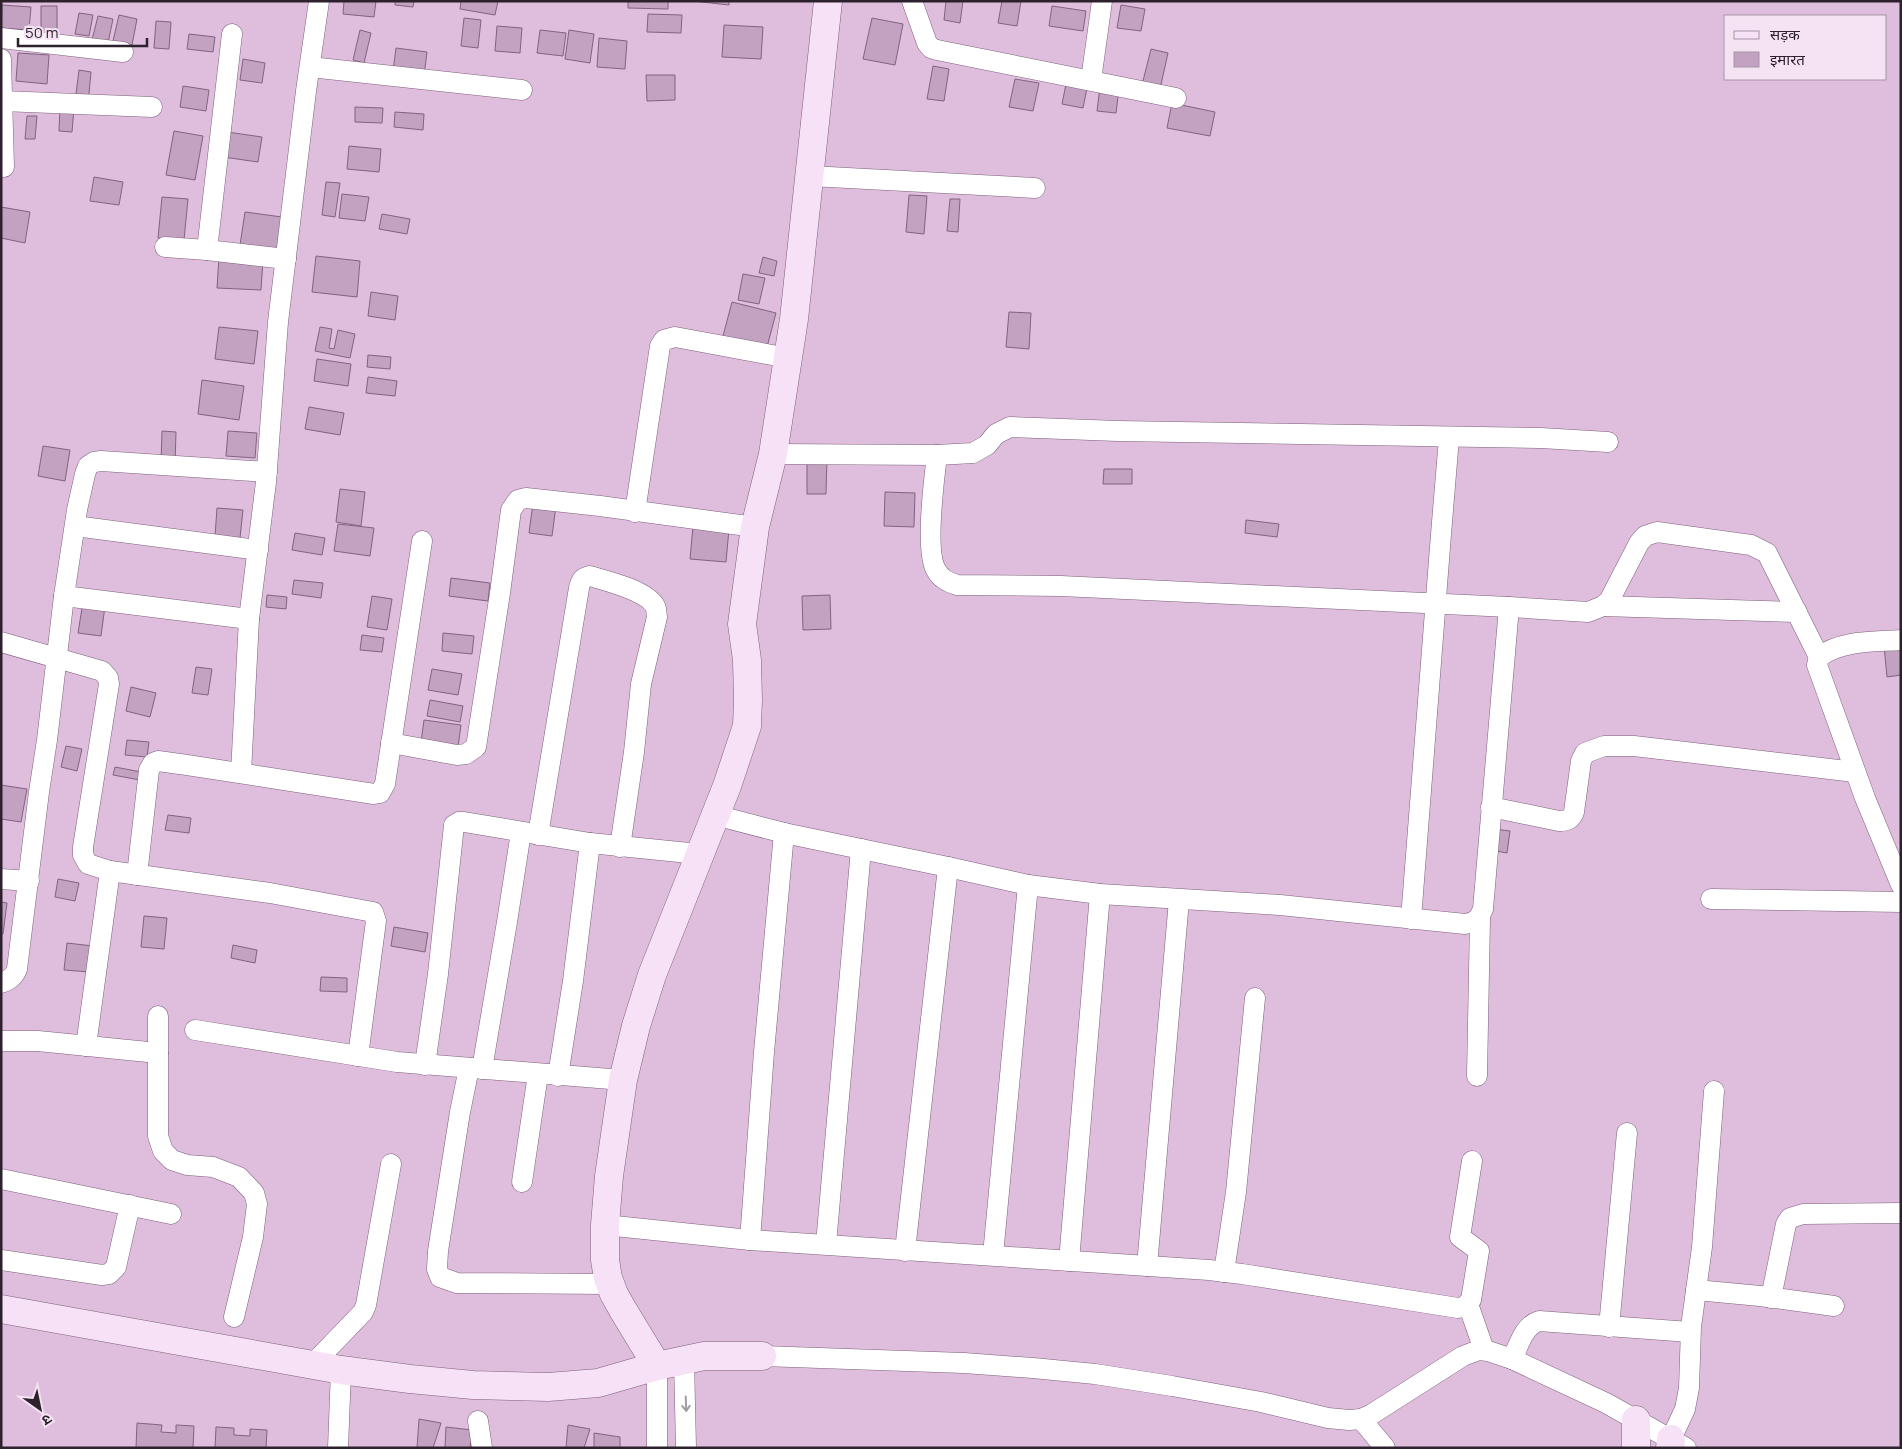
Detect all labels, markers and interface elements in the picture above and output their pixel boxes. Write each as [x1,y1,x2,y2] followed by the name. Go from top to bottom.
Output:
[18,15,146,47] scale bar
[1724,15,1887,80] legend
[25,22,59,43] text: 50 m
[1770,24,1800,45] text: सड़क
[1770,49,1805,70] text: इमारत
[15,1384,65,1434] north arrow
[681,1396,691,1412] one-way arrow
[38,1410,56,1431] text: उ

